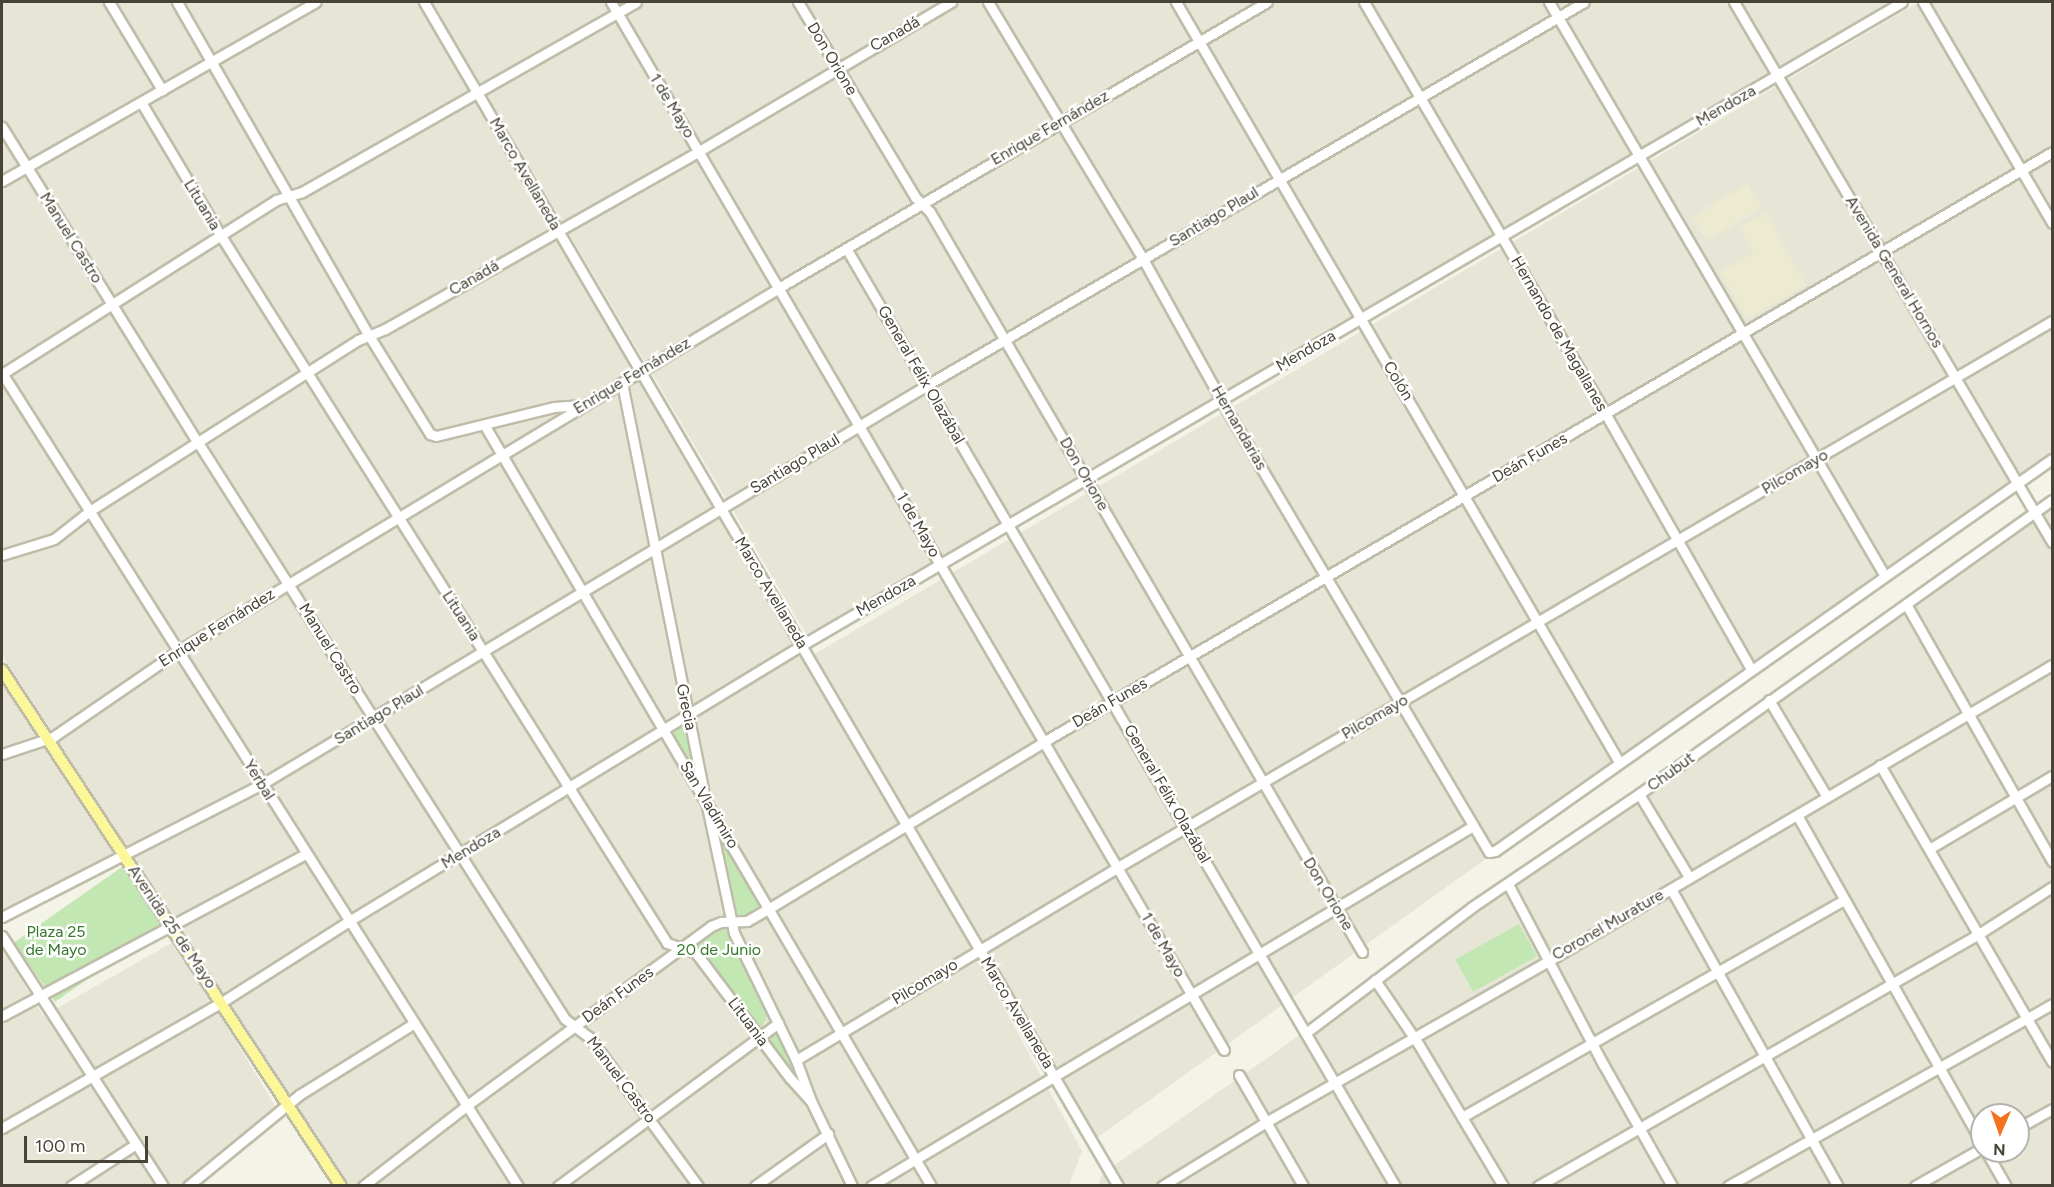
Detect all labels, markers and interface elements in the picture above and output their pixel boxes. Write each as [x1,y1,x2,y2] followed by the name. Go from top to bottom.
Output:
[867,12,923,56] street label: Canadá
[803,19,861,99] street label: Don Orione
[645,70,699,142] street label: 1 de Mayo
[1693,81,1759,131] street label: Mendoza
[988,86,1112,170] street label: Enrique Fernández
[485,114,565,234] street label: Marco Avellaneda
[179,176,225,234] street label: Lituania
[1166,183,1262,251] street label: Santiago Plaul
[35,189,107,287] street label: Manuel Castro
[1841,193,1947,351] street label: Avenida General Hornos
[1507,253,1611,415] street label: Hernando de Magallanes
[446,256,502,300] street label: Canadá
[873,302,969,448] street label: General Félix Olazábal
[1273,326,1339,376] street label: Mendoza
[570,333,694,419] street label: Enrique Fernández
[1379,358,1417,404] street label: Colón
[1207,382,1271,474] street label: Hernandarias
[1489,429,1571,487] street label: Deán Funes
[747,430,843,498] street label: Santiago Plaul
[1055,434,1113,514] street label: Don Orione
[1758,445,1832,499] street label: Pilcomayo
[892,489,944,561] street label: 1 de Mayo
[730,534,812,652] street label: Marco Avellaneda
[853,571,919,621] street label: Mendoza
[155,585,279,671] street label: Enrique Fernández
[438,587,484,645] street label: Lituania
[294,600,366,698] street label: Manuel Castro
[1069,674,1151,732] street label: Deán Funes
[331,681,427,749] street label: Santiago Plaul
[672,682,700,732] street label: Grecia
[1338,690,1412,744] street label: Pilcomayo
[1119,721,1215,867] street label: General Félix Olazábal
[1644,748,1698,796] street label: Chubut
[239,756,279,804] street label: Yerbal
[675,758,743,852] street label: San Vladimiro
[438,823,504,873] street label: Mendoza
[1299,854,1357,934] street label: Don Orione
[124,862,220,992] street label: Avenida 25 de Mayo
[1549,885,1667,965] street label: Coronel Murature
[1137,909,1189,981] street label: 1 de Mayo
[25,922,87,960] park label: Plaza 25 de Mayo
[677,940,761,960] park label: 20 de Junio
[976,954,1058,1072] street label: Marco Avellaneda
[889,955,961,1009] street label: Pilcomayo
[579,963,657,1027] street label: Deán Funes
[723,994,773,1050] street label: Lituania
[582,1033,660,1127] street label: Manuel Castro
[1970,1103,2030,1163] north arrow
[27,1124,152,1162] scale bar
[35,1135,85,1157] text: 100 m
[1993,1140,2006,1159] text: N

